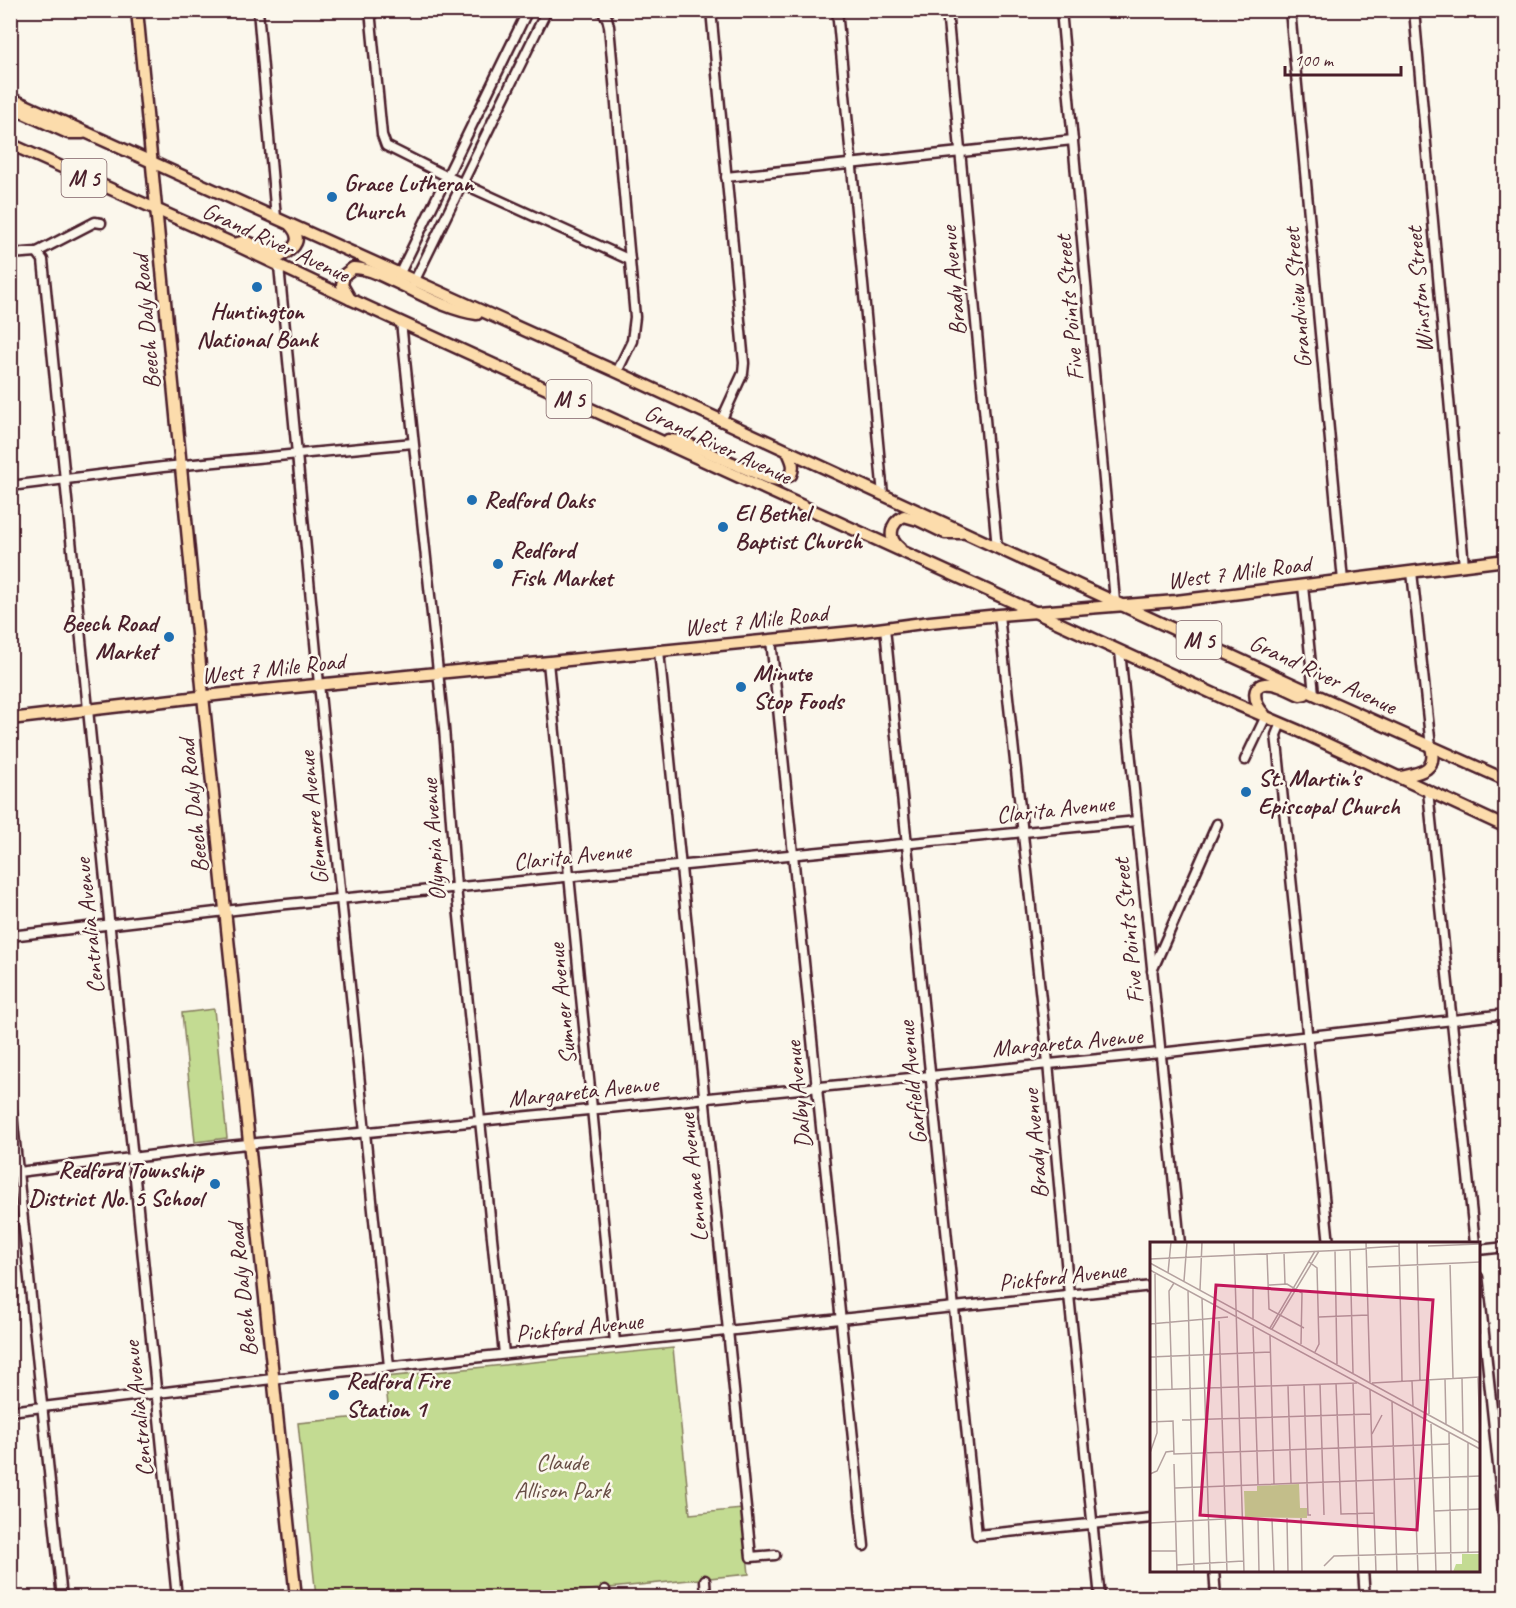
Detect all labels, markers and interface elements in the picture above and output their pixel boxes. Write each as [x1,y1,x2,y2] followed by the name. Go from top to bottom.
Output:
[1285,39,1400,77] scale bar
[1294,49,1335,71] text: 100 m
[62,159,106,197] road number: M 5
[344,168,475,226] place label: Grace Lutheran Church
[325,190,339,204] marker: Grace Lutheran Church
[198,195,356,290] street label: Grand River Avenue
[933,223,973,337] street label: Brady Avenue
[1276,224,1318,370] street label: Grandview Street
[1398,224,1439,354] street label: Winston Street
[1048,232,1090,382] street label: Five Points Street
[125,250,167,390] street label: Beech Daly Road
[250,280,264,294] marker: Huntington National Bank
[196,296,320,354] place label: Huntington National Bank
[546,380,592,418] road number: M 5
[640,397,798,492] street label: Grand River Avenue
[484,485,597,515] place label: Redford Oaks
[465,493,479,507] marker: Redford Oaks
[735,498,863,556] place label: El Bethel Baptist Church
[716,520,730,534] marker: El Bethel Baptist Church
[510,535,615,593] place label: Redford Fish Market
[1166,548,1316,596] street label: West 7 Mile Road
[491,557,505,571] marker: Redford Fish Market
[683,597,833,642] street label: West 7 Mile Road
[62,608,161,666] place label: Beech Road Market
[1176,621,1222,659] road number: M 5
[1245,627,1403,722] street label: Grand River Avenue
[162,630,176,644] marker: Beech Road Market
[200,645,350,690] street label: West 7 Mile Road
[753,658,846,716] place label: Minute Stop Foods
[734,680,748,694] marker: Minute Stop Foods
[171,734,215,874] street label: Beech Daly Road
[291,748,335,886] street label: Glenmore Avenue
[1258,763,1401,821] place label: St. Martin's Episcopal Church
[414,776,452,902] street label: Olympia Avenue
[1239,785,1253,799] marker: St. Martin's Episcopal Church
[995,788,1117,830] street label: Clarita Avenue
[512,835,634,877] street label: Clarita Avenue
[67,854,111,995] street label: Centralia Avenue
[1105,855,1151,1005] street label: Five Points Street
[540,940,583,1066] street label: Sumner Avenue
[890,1018,933,1146] street label: Garfield Avenue
[991,1020,1145,1064] street label: Margareta Avenue
[777,1038,819,1150] street label: Dalby Avenue
[507,1068,662,1114] street label: Margareta Avenue
[1015,1086,1055,1200] street label: Brady Avenue
[671,1110,715,1244] street label: Lennane Avenue
[28,1155,208,1213] place label: Redford Township District No. 5 School
[208,1177,222,1191] marker: Redford Township District No. 5 School
[220,1218,264,1358] street label: Beech Daly Road
[1150,1242,1480,1572] inset map
[997,1254,1129,1298] street label: Pickford Avenue
[514,1305,646,1349] street label: Pickford Avenue
[116,1337,160,1478] street label: Centralia Avenue
[346,1366,451,1424] place label: Redford Fire Station 1
[327,1388,341,1402] marker: Redford Fire Station 1
[514,1447,612,1505] park label: Claude Allison Park

